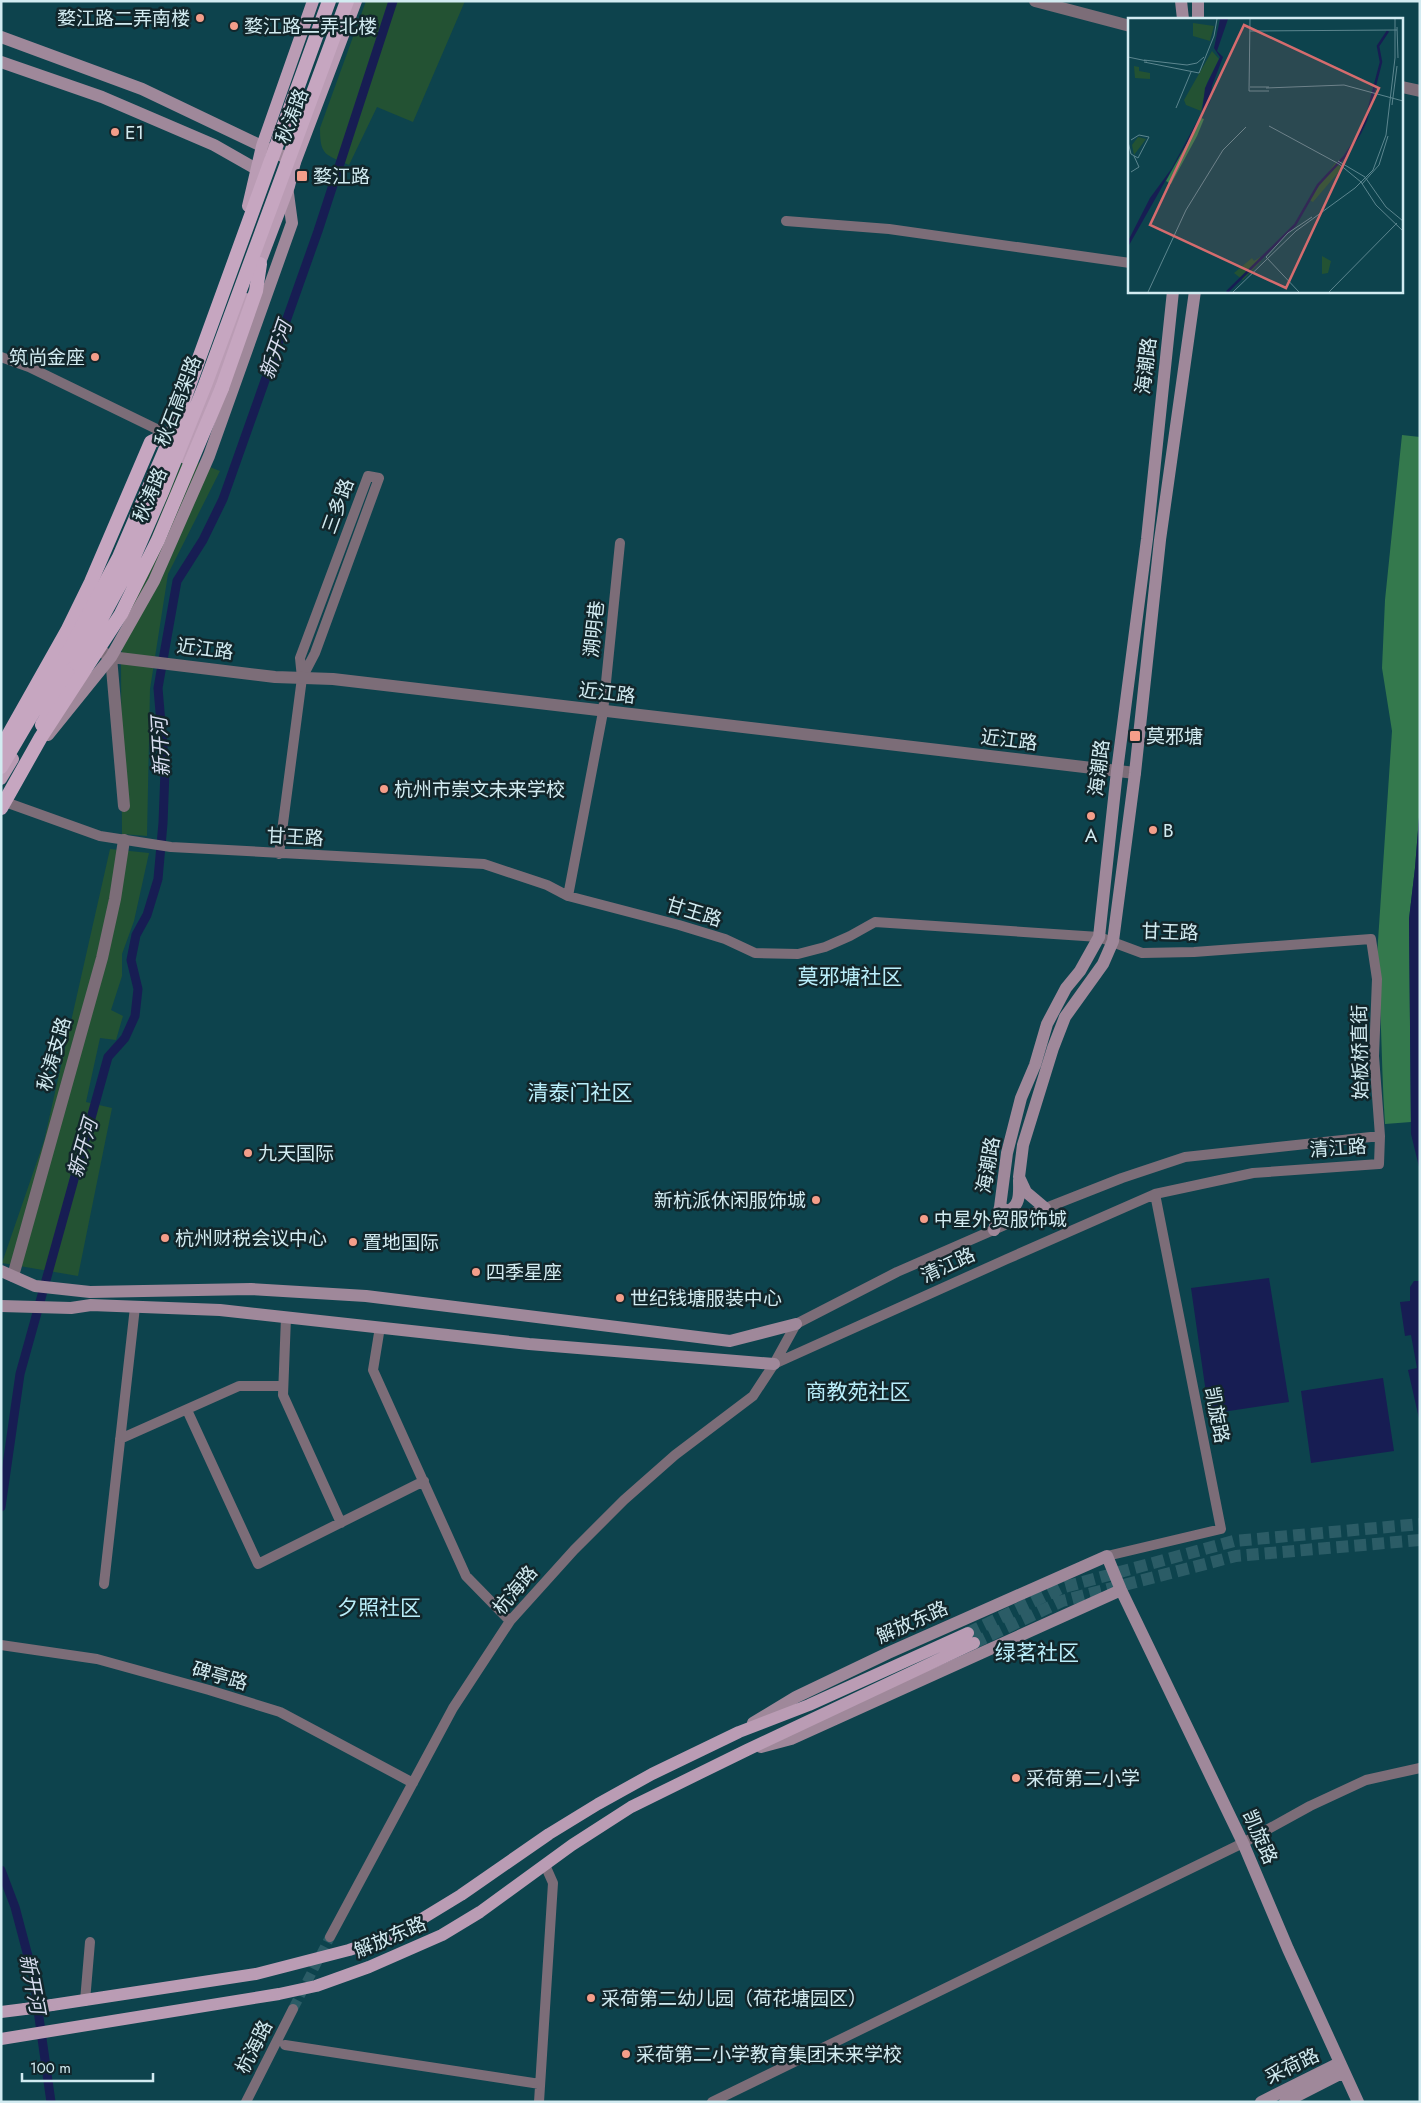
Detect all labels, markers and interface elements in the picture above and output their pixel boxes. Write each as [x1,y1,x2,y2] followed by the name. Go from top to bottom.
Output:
[57,5,190,32] place label: 婺江路二弄南楼
[194,12,206,24] marker: 婺江路二弄南楼
[244,13,377,40] place label: 婺江路二弄北楼
[1128,18,1404,292] inset map
[228,20,240,32] marker: 婺江路二弄北楼
[269,85,315,147] street label: 秋涛路
[125,119,144,146] place label: E1
[109,126,121,138] marker: E1
[313,163,370,190] place label: 婺江路
[295,169,309,183] marker: 婺江路
[253,313,301,383] water label: 新开河
[1129,336,1163,396] street label: 海潮路
[9,344,85,371] place label: 筑尚金座
[89,351,101,363] marker: 筑尚金座
[148,352,208,450] street label: 秋石高架路
[126,463,174,527] street label: 秋涛路
[316,475,360,537] street label: 三多路
[578,599,610,659] street label: 溯明巷
[175,632,235,666] street label: 近江路
[577,676,637,710] street label: 近江路
[145,712,177,778] water label: 新开河
[979,723,1039,757] street label: 近江路
[1146,723,1203,750] place label: 莫邪塘
[1128,729,1142,743] marker: 莫邪塘
[1082,738,1116,798] street label: 海潮路
[394,776,565,803] place label: 杭州市崇文未来学校
[378,783,390,795] marker: 杭州市崇文未来学校
[1085,810,1097,822] marker: A
[1163,817,1174,844] place label: B
[266,822,324,852] street label: 甘王路
[1085,822,1098,849] place label: A
[1147,824,1159,836] marker: B
[663,891,725,933] street label: 甘王路
[1141,918,1199,946] street label: 甘王路
[798,962,903,992] district label: 莫邪塘社区
[1346,1004,1374,1100] street label: 始板桥直街
[31,1014,77,1094] street label: 秋涛支路
[528,1078,633,1108] district label: 清泰门社区
[61,1111,106,1181] water label: 新开河
[1309,1133,1367,1163] street label: 清江路
[970,1135,1006,1195] street label: 海潮路
[258,1140,334,1167] place label: 九天国际
[242,1147,254,1159] marker: 九天国际
[654,1187,806,1214] place label: 新杭派休闲服饰城
[810,1194,822,1206] marker: 新杭派休闲服饰城
[934,1206,1067,1233] place label: 中星外贸服饰城
[918,1213,930,1225] marker: 中星外贸服饰城
[175,1225,327,1252] place label: 杭州财税会议中心
[363,1229,439,1256] place label: 置地国际
[159,1232,171,1244] marker: 杭州财税会议中心
[347,1236,359,1248] marker: 置地国际
[916,1241,980,1289] street label: 清江路
[486,1259,562,1286] place label: 四季星座
[470,1266,482,1278] marker: 四季星座
[630,1285,782,1312] place label: 世纪钱塘服装中心
[614,1292,626,1304] marker: 世纪钱塘服装中心
[806,1377,911,1407] district label: 商教苑社区
[1198,1384,1236,1446] street label: 凯旋路
[486,1559,544,1621] street label: 杭海路
[337,1593,421,1623] district label: 夕照社区
[872,1594,952,1650] street label: 解放东路
[995,1638,1079,1668] district label: 绿茗社区
[189,1655,251,1697] street label: 碑亭路
[1026,1765,1140,1792] place label: 采荷第二小学
[1010,1772,1022,1784] marker: 采荷第二小学
[1236,1805,1284,1869] street label: 凯旋路
[350,1910,430,1964] street label: 解放东路
[12,1952,53,2020] water label: 新开河
[601,1985,867,2012] place label: 采荷第二幼儿园（荷花塘园区）
[585,1992,597,2004] marker: 采荷第二幼儿园（荷花塘园区）
[229,2015,279,2079] street label: 杭海路
[636,2041,902,2068] place label: 采荷第二小学教育集团未来学校
[1260,2041,1324,2091] street label: 采荷路
[620,2048,632,2060] marker: 采荷第二小学教育集团未来学校
[22,2050,154,2082] scale bar
[30,2057,71,2079] text: 100 m

